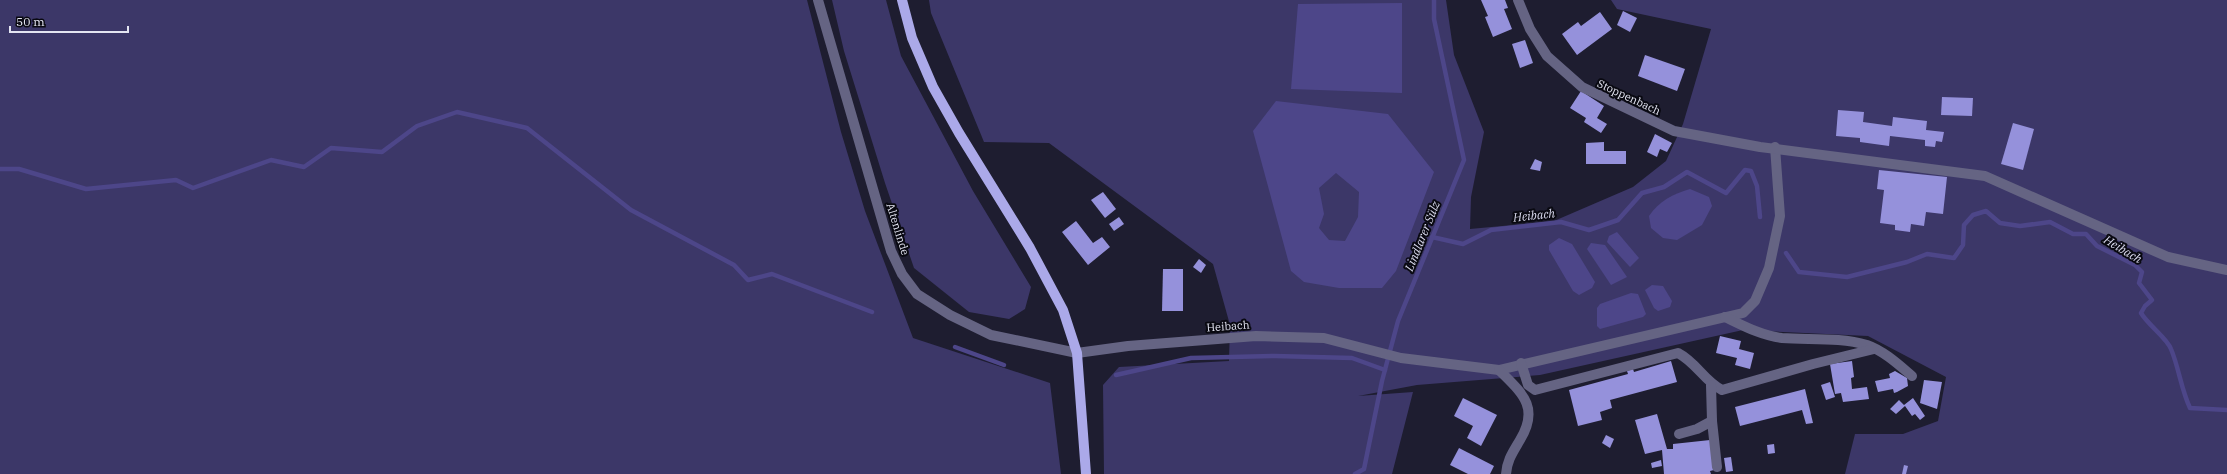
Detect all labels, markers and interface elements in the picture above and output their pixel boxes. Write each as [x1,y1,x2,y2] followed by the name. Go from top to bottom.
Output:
[10,8,128,34] scale bar
[16,14,45,29] text: 50 m
[1595,76,1663,118] street label: Stoppenbach
[1401,198,1443,274] water label: Lindlarer Sülz
[883,201,913,257] street label: Altenlinde
[1511,205,1556,225] water label: Heibach
[2100,231,2145,266] water label: Heibach
[1206,317,1250,334] street label: Heibach

